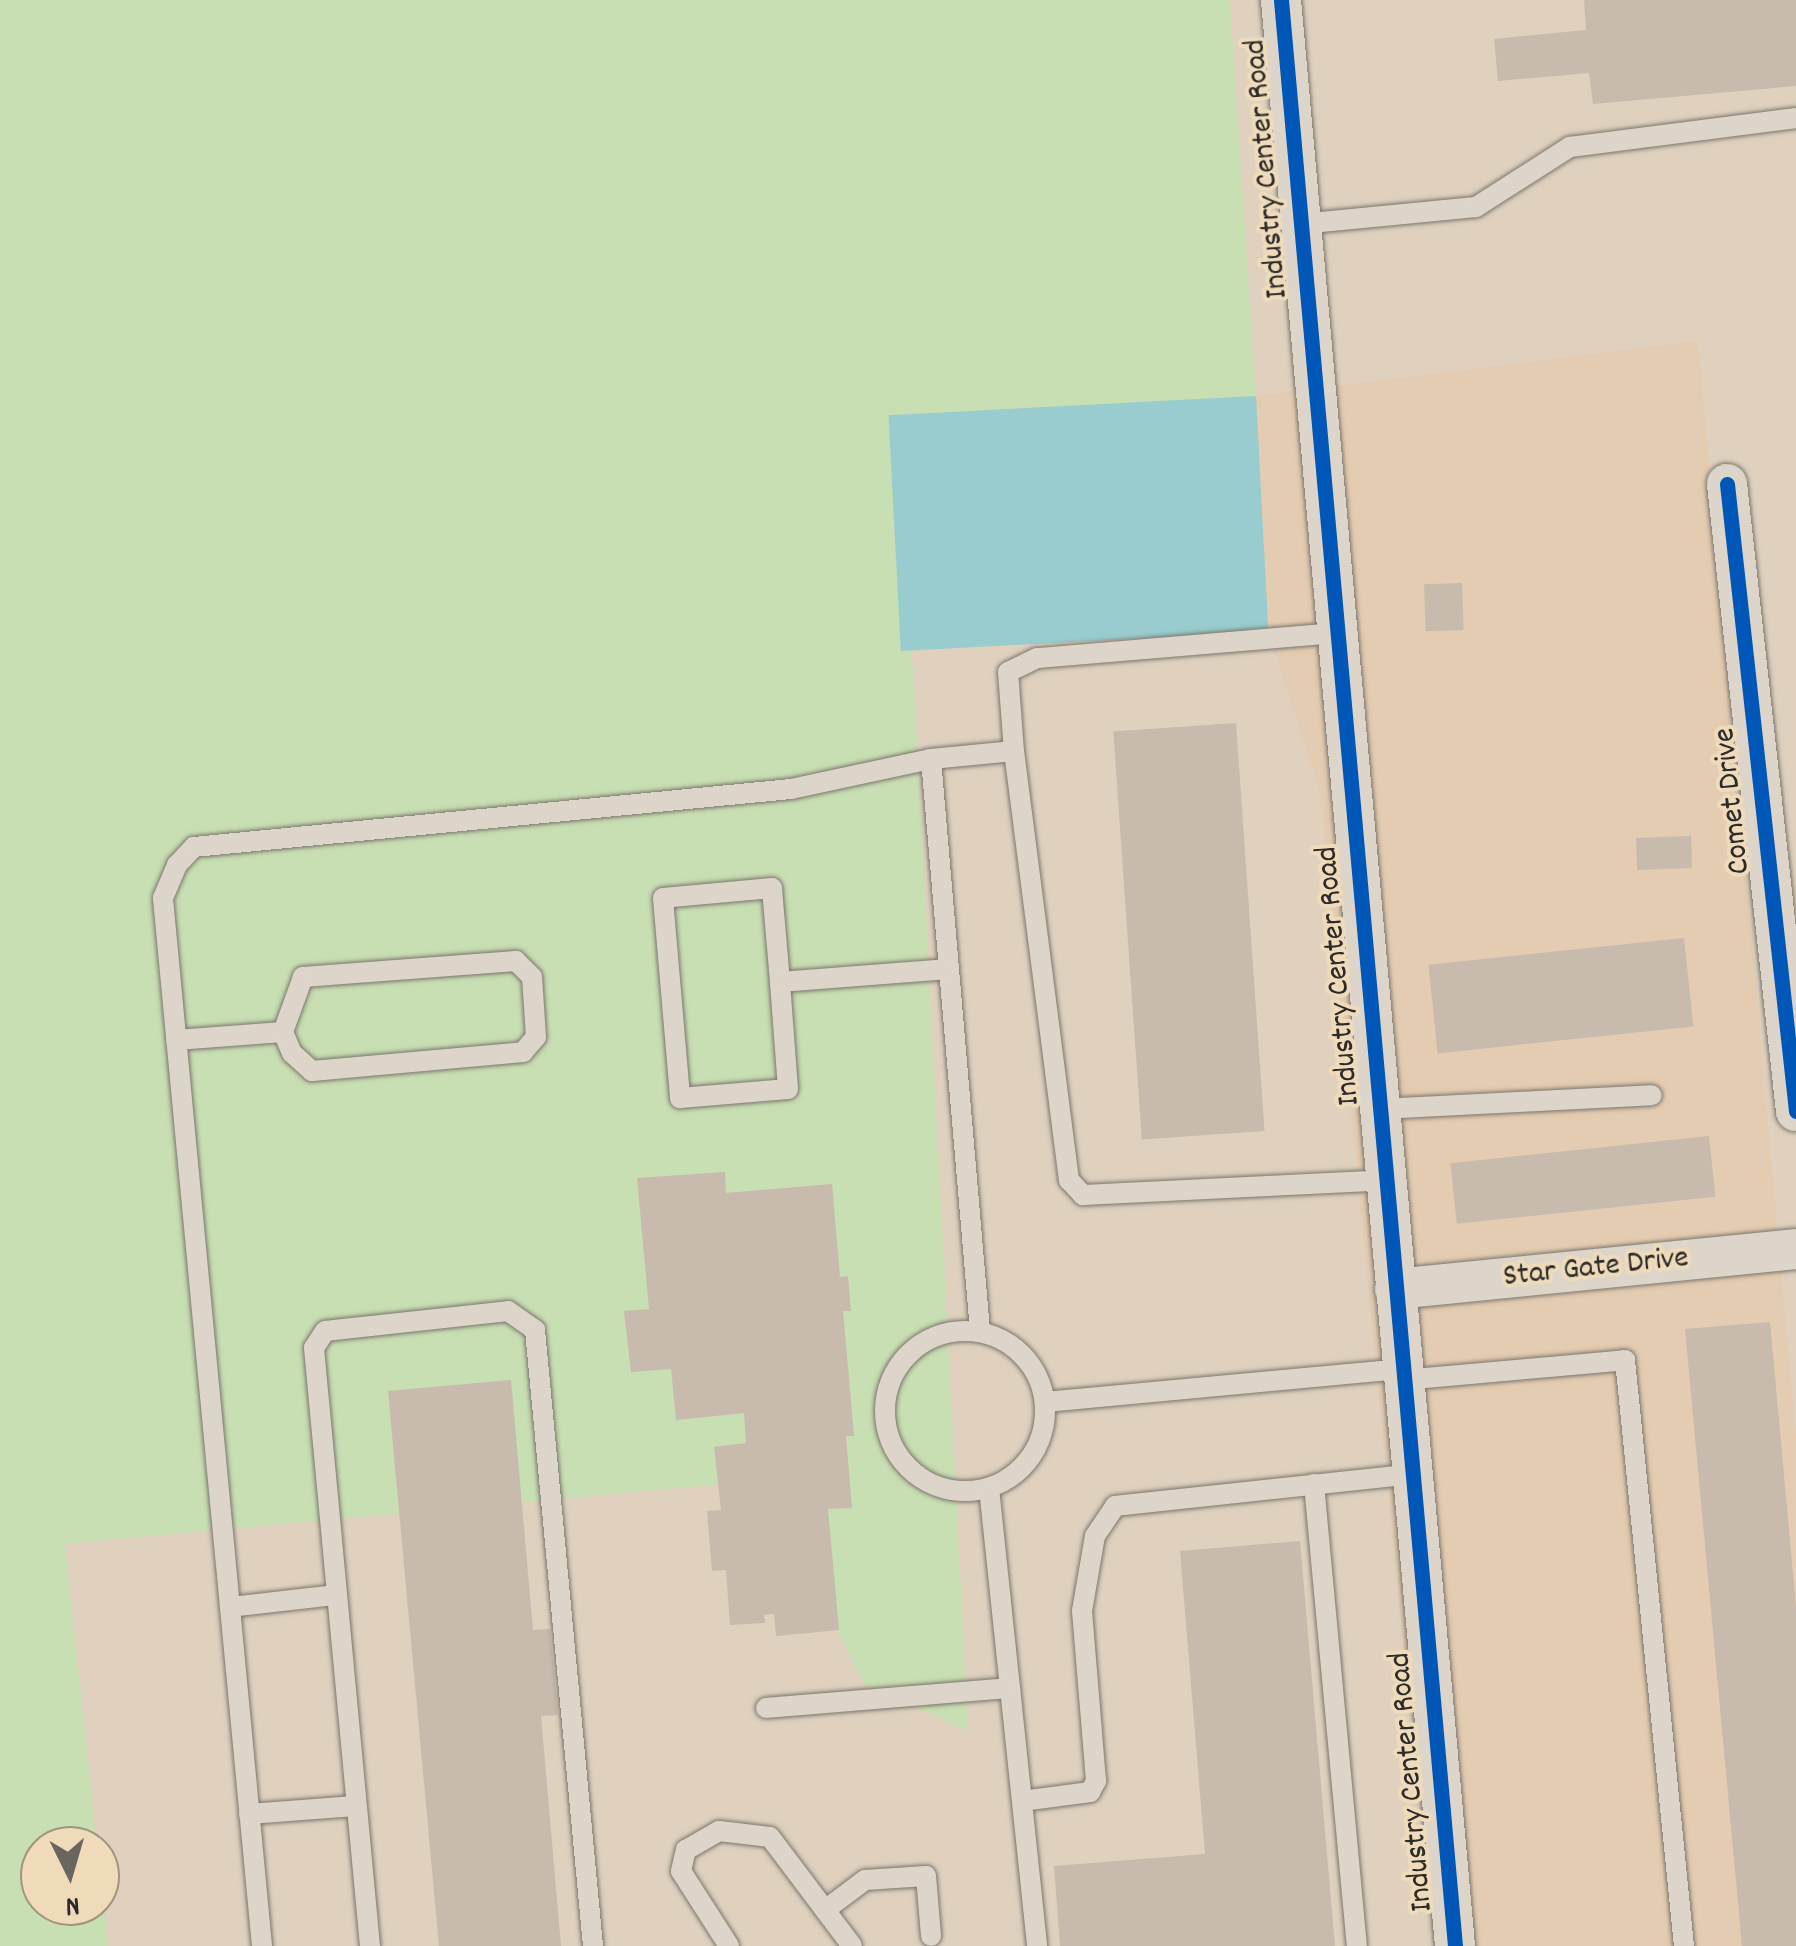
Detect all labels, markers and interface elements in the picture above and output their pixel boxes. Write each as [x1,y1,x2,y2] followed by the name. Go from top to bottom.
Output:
[1238,38,1298,300] street label: Industry Center Road
[1707,726,1761,876] street label: Comet Drive
[1310,845,1370,1107] street label: Industry Center Road
[1501,1240,1691,1298] street label: Star Gate Drive
[1383,1651,1443,1913] street label: Industry Center Road
[20,1826,120,1926] north arrow
[64,1883,81,1924] text: N

